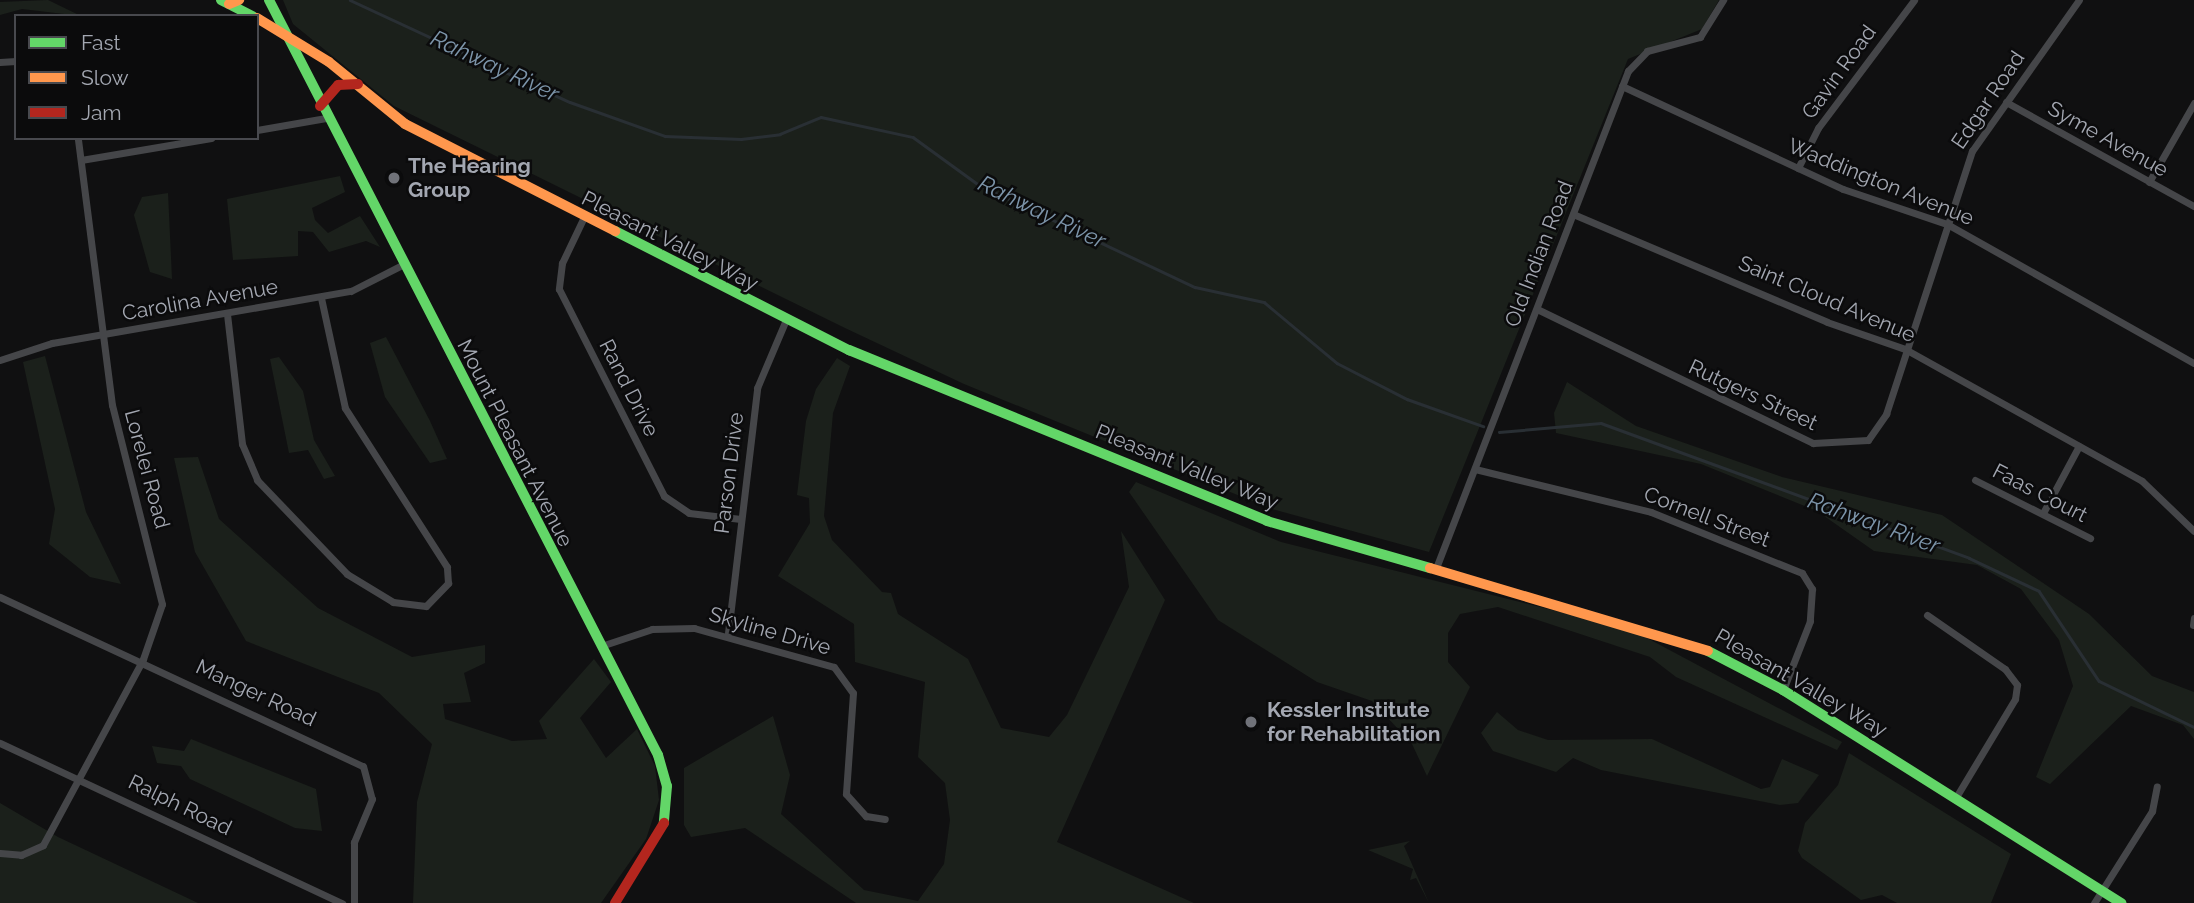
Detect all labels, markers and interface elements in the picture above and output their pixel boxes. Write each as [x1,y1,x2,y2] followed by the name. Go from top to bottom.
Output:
[14,14,259,140] legend
[1797,20,1881,124] street label: Gavin Road
[426,24,564,108] water label: Rahway River
[81,30,121,55] text: Fast
[1946,46,2030,154] street label: Edgar Road
[81,65,129,90] text: Slow
[2043,95,2173,183] street label: Syme Avenue
[81,100,122,125] text: Jam
[1784,133,1978,231] street label: Waddington Avenue
[408,153,531,203] place label: The Hearing Group
[974,169,1110,255] water label: Rahway River
[386,170,402,186] marker: The Hearing Group
[1500,177,1578,331] street label: Old Indian Road
[577,185,763,297] street label: Pleasant Valley Way
[1734,250,1920,348] street label: Saint Cloud Avenue
[120,274,280,326] street label: Carolina Avenue
[452,335,578,551] street label: Mount Pleasant Avenue
[594,335,664,441] street label: Rand Drive
[1685,354,1821,436] street label: Rutgers Street
[119,407,175,531] street label: Lorelei Road
[709,411,749,535] street label: Parson Drive
[1091,418,1283,516] street label: Pleasant Valley Way
[1988,458,2092,528] street label: Faas Court
[1640,481,1774,553] street label: Cornell Street
[1804,486,1944,560] water label: Rahway River
[706,602,834,660] street label: Skyline Drive
[1709,623,1893,743] street label: Pleasant Valley Way
[192,654,320,732] street label: Manger Road
[1267,697,1441,747] place label: Kessler Institute for Rehabilitation
[1241,712,1261,732] marker: Kessler Institute for Rehabilitation
[124,769,236,841] street label: Ralph Road

